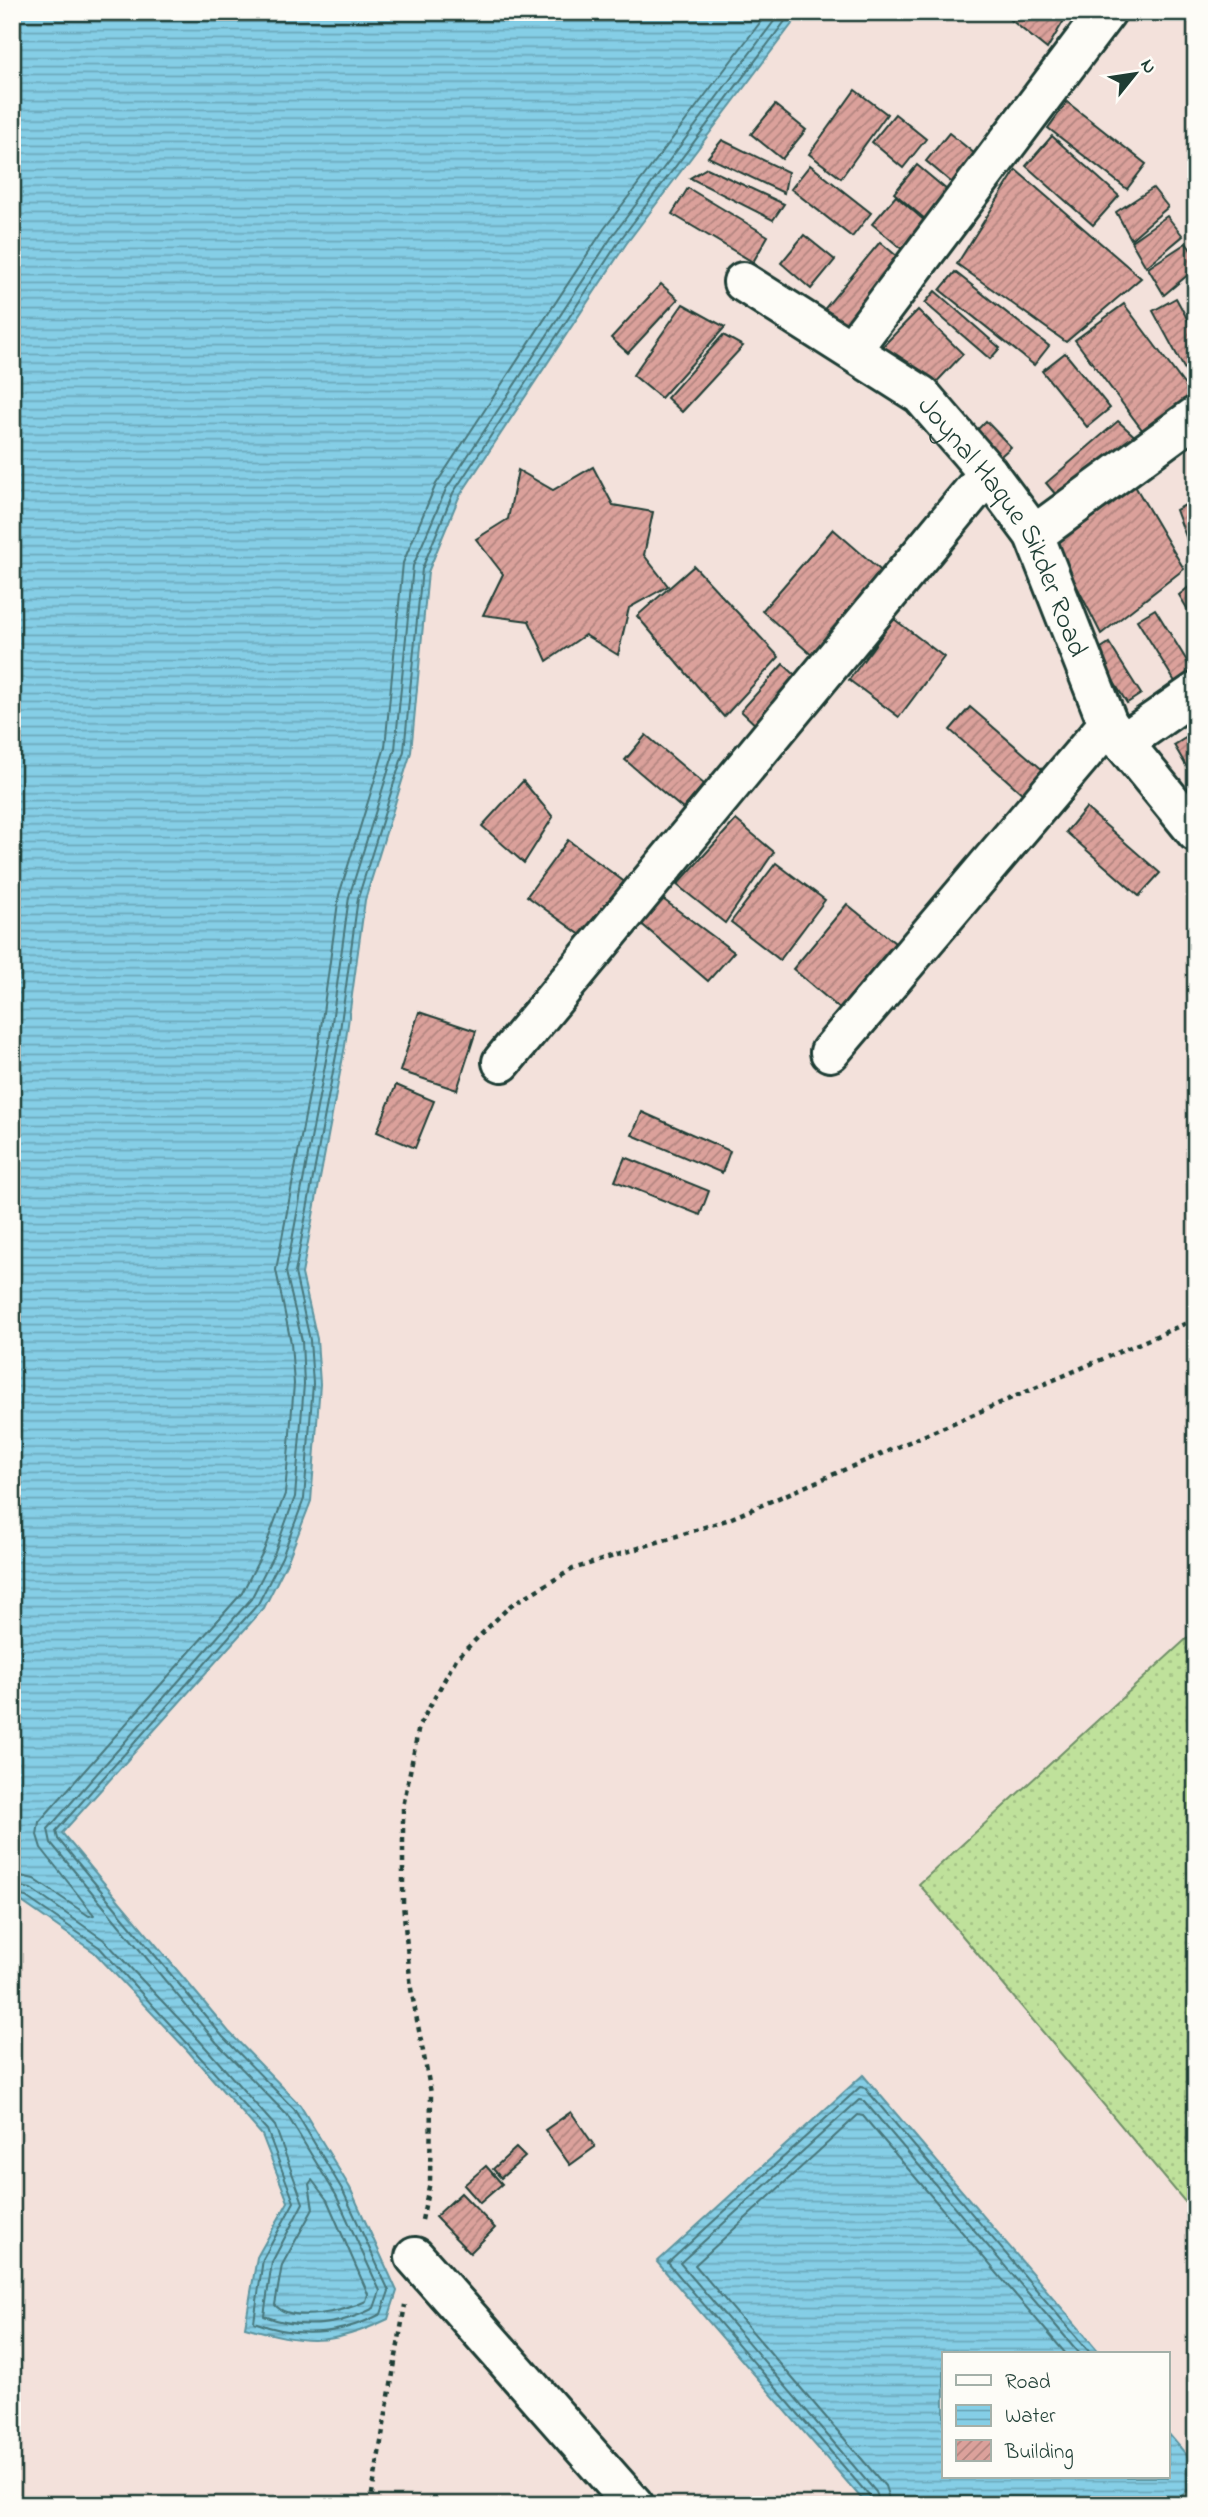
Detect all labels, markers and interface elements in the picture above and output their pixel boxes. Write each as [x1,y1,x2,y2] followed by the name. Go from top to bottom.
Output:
[1100,38,1170,108] north arrow
[1133,54,1163,79] text: N
[906,388,1097,664] street label: Joynal Haque Sikder Road
[942,2352,1170,2478] legend
[1005,2368,1051,2398] text: Road
[1005,2402,1056,2432] text: Water
[1004,2438,1074,2470] text: Building

